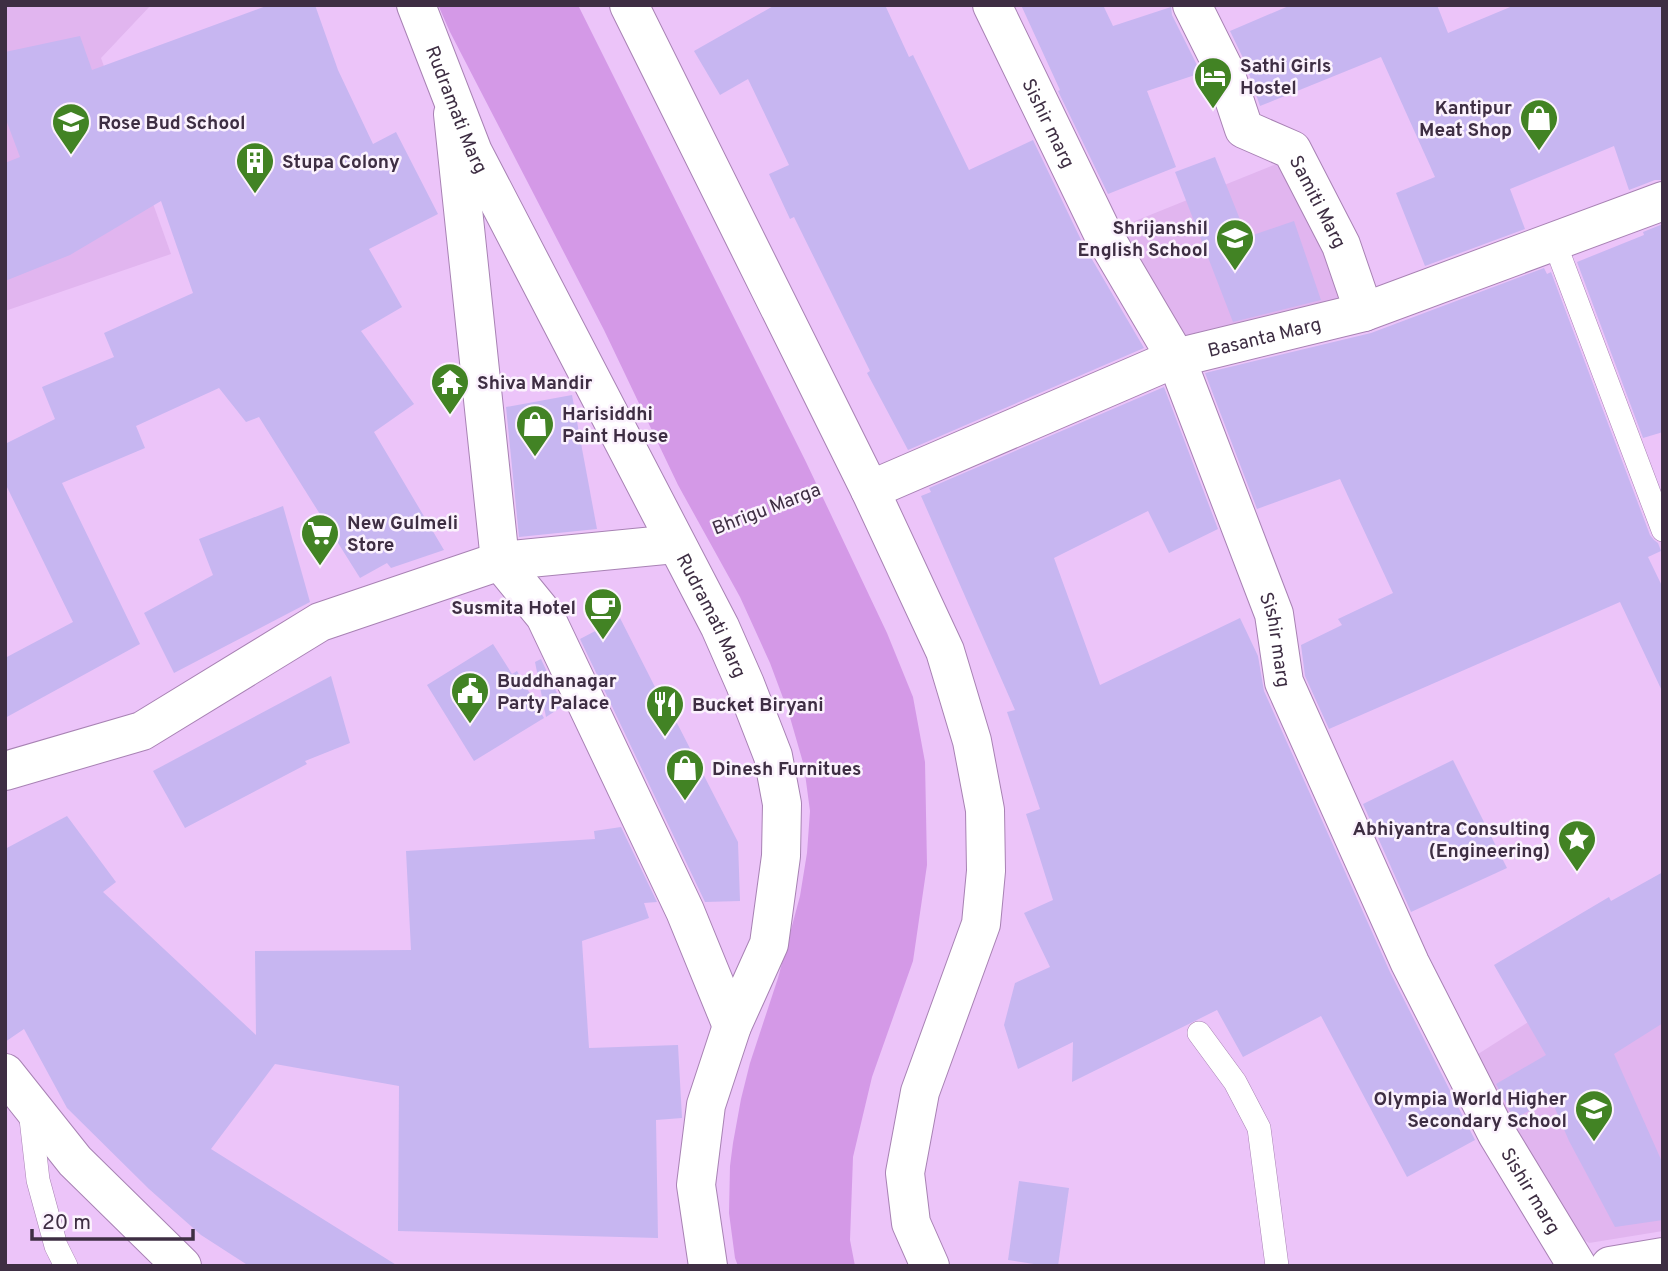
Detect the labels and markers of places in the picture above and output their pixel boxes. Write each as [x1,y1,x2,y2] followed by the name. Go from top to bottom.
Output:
[1192,55,1234,110] hotel icon: Sathi Girls Hostel
[1240,55,1331,101] place label: Sathi Girls Hostel
[1419,97,1512,143] place label: Kantipur Meat Shop
[1518,97,1560,152] shop icon: Kantipur Meat Shop
[50,101,92,156] school or university icon: Rose Bud School
[98,112,246,136] place label: Rose Bud School
[234,140,276,195] building icon: Stupa Colony
[282,151,400,175] place label: Stupa Colony
[1078,217,1208,263] place label: Shrijanshil English School
[1214,217,1256,272] school or university icon: Shrijanshil English School
[429,361,471,416] temple icon: Shiva Mandir
[477,372,593,396] place label: Shiva Mandir
[514,403,556,458] shop icon: Harisiddhi Paint House
[562,403,668,449] place label: Harisiddhi Paint House
[299,512,341,567] supermarket icon: New Gulmeli Store
[347,512,458,558] place label: New Gulmeli Store
[582,586,624,641] cafe icon: Susmita Hotel
[451,597,576,621] place label: Susmita Hotel
[449,670,491,725] public building icon: Buddhanagar Party Palace
[497,670,617,716] place label: Buddhanagar Party Palace
[644,683,686,738] restaurant icon: Bucket Biryani
[692,694,824,718] place label: Bucket Biryani
[664,747,706,802] shop icon: Dinesh Furnitues
[712,758,861,782] place label: Dinesh Furnitues
[1352,818,1550,864] place label: Abhiyantra Consulting (Engineering)
[1556,818,1598,873] place icon: Abhiyantra Consulting (Engineering)
[1374,1088,1567,1134] place label: Olympia World Higher Secondary School
[1573,1088,1615,1143] school or university icon: Olympia World Higher Secondary School

